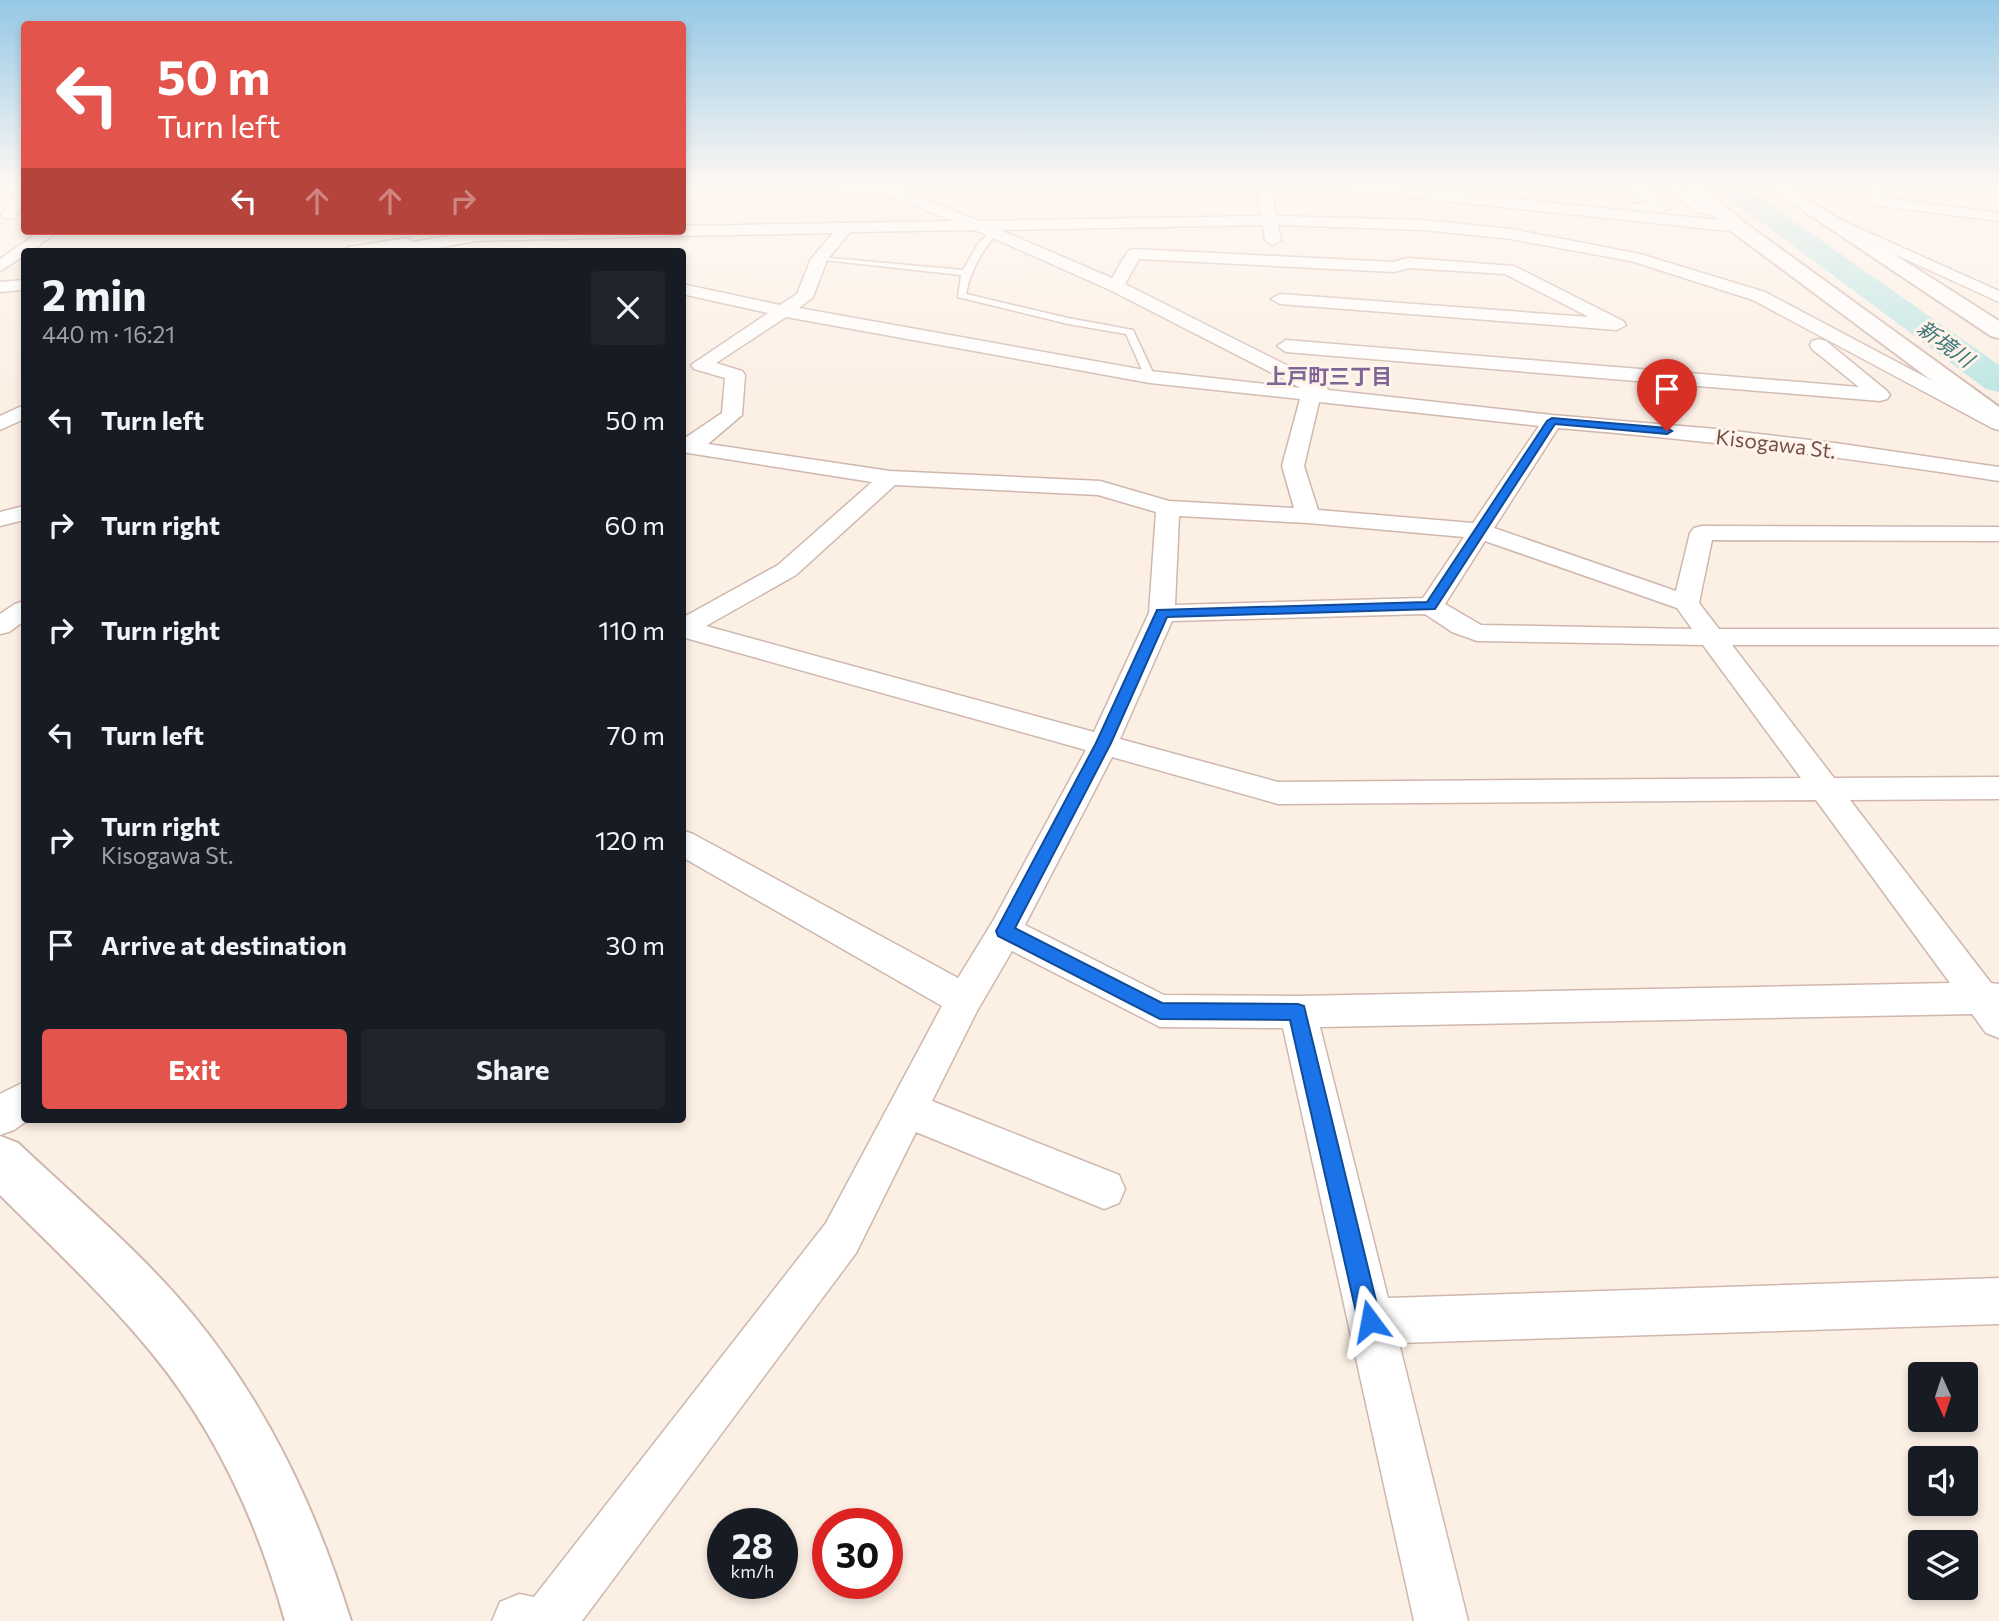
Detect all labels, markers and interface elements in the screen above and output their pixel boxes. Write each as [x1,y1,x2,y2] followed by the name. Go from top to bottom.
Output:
[157,45,270,105] text: 50 m
[42,49,133,140] icon: left
[157,105,281,145] text: Turn left
[225,182,263,220] icon: left
[298,182,336,220] icon: ahead
[371,182,409,220] icon: ahead
[444,182,482,220] icon: right
[42,268,147,320] text: 2 min
[591,271,665,345] button: close
[1913,314,1980,373] water label: 新境川
[42,320,175,348] text: 440 m · 16:21
[1637,359,1697,431] pin
[1266,363,1392,388] district label: 上戸町三丁目
[1648,370,1686,408] icon: arrive
[42,401,80,439] icon: left
[101,404,204,435] text: Turn left
[605,404,665,435] text: 50 m
[1715,423,1837,463] street label: Kisogawa St.
[42,506,80,544] icon: right
[101,509,220,540] text: Turn right
[605,509,665,540] text: 60 m
[42,611,80,649] icon: right
[101,614,220,645] text: Turn right
[598,614,665,645] text: 110 m
[42,716,80,754] icon: left
[101,719,204,750] text: Turn left
[607,719,665,750] text: 70 m
[101,810,220,841] text: Turn right
[42,821,80,859] icon: right
[595,824,665,855] text: 120 m
[101,841,233,869] text: Kisogawa St.
[42,926,80,964] icon: arrive
[101,929,347,960] text: Arrive at destination
[606,929,665,960] text: 30 m
[42,1029,347,1109] button: Exit
[361,1029,665,1109] button: Share
[1333,1284,1407,1358] position arrow
[1908,1362,1978,1432] north arrow
[1908,1362,1978,1600] map controls
[1908,1446,1978,1516] button: sound
[812,1508,903,1599] speed limit sign: 30
[732,1523,773,1566] text: 28
[1908,1530,1978,1600] button: layers
[731,1560,774,1582] text: km/h

